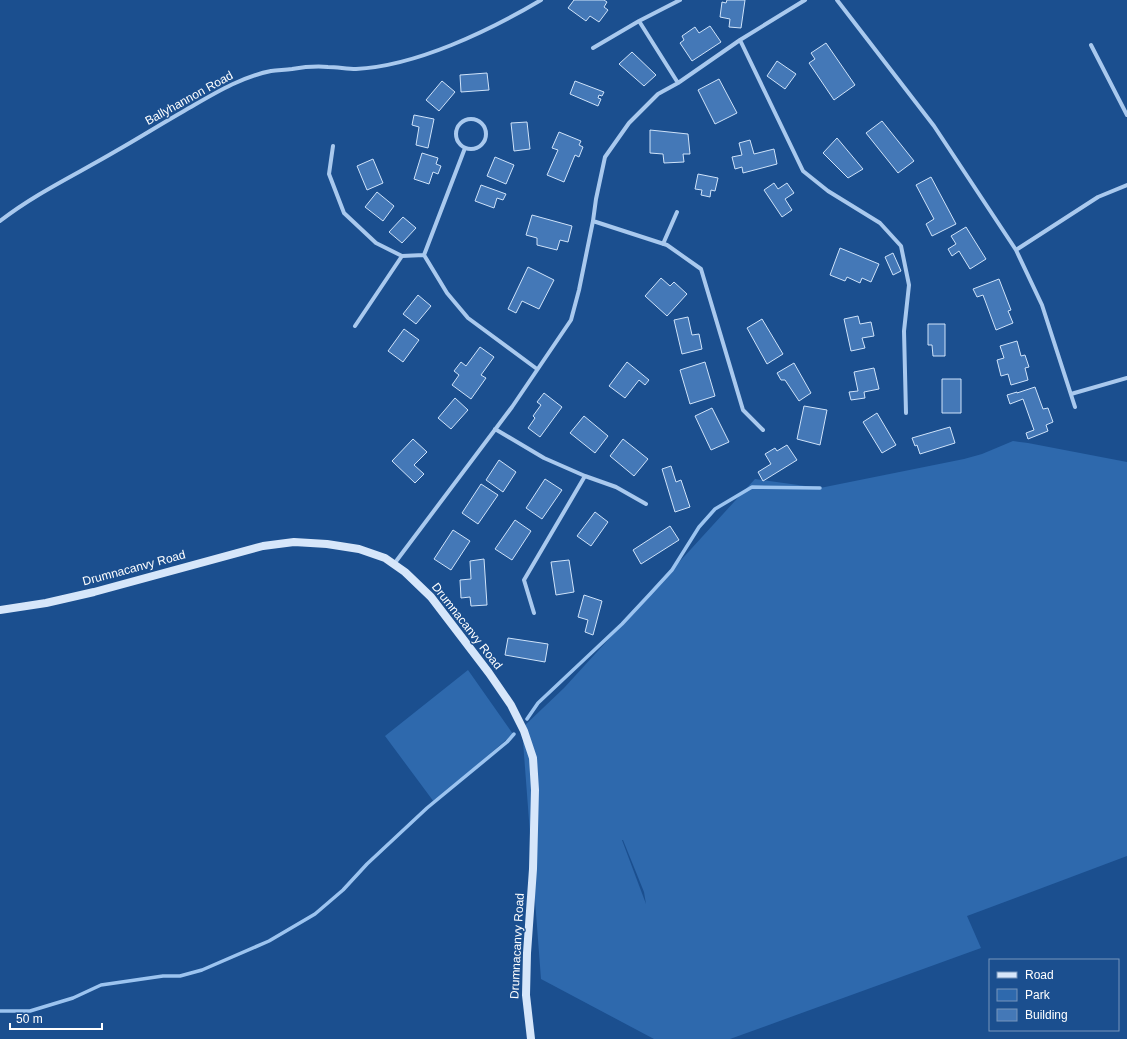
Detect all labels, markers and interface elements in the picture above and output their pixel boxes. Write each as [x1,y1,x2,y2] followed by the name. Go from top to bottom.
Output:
[143,68,235,128] street label: Ballyhannon Road
[81,548,187,588] street label: Drumnacanvy Road
[429,580,505,672] street label: Drumnacanvy Road
[507,893,527,999] street label: Drumnacanvy Road
[989,959,1119,1031] legend
[1025,968,1054,982] text: Road
[1025,988,1051,1002] text: Park
[10,1005,102,1031] scale bar
[1025,1008,1068,1022] text: Building
[16,1012,43,1026] text: 50 m

